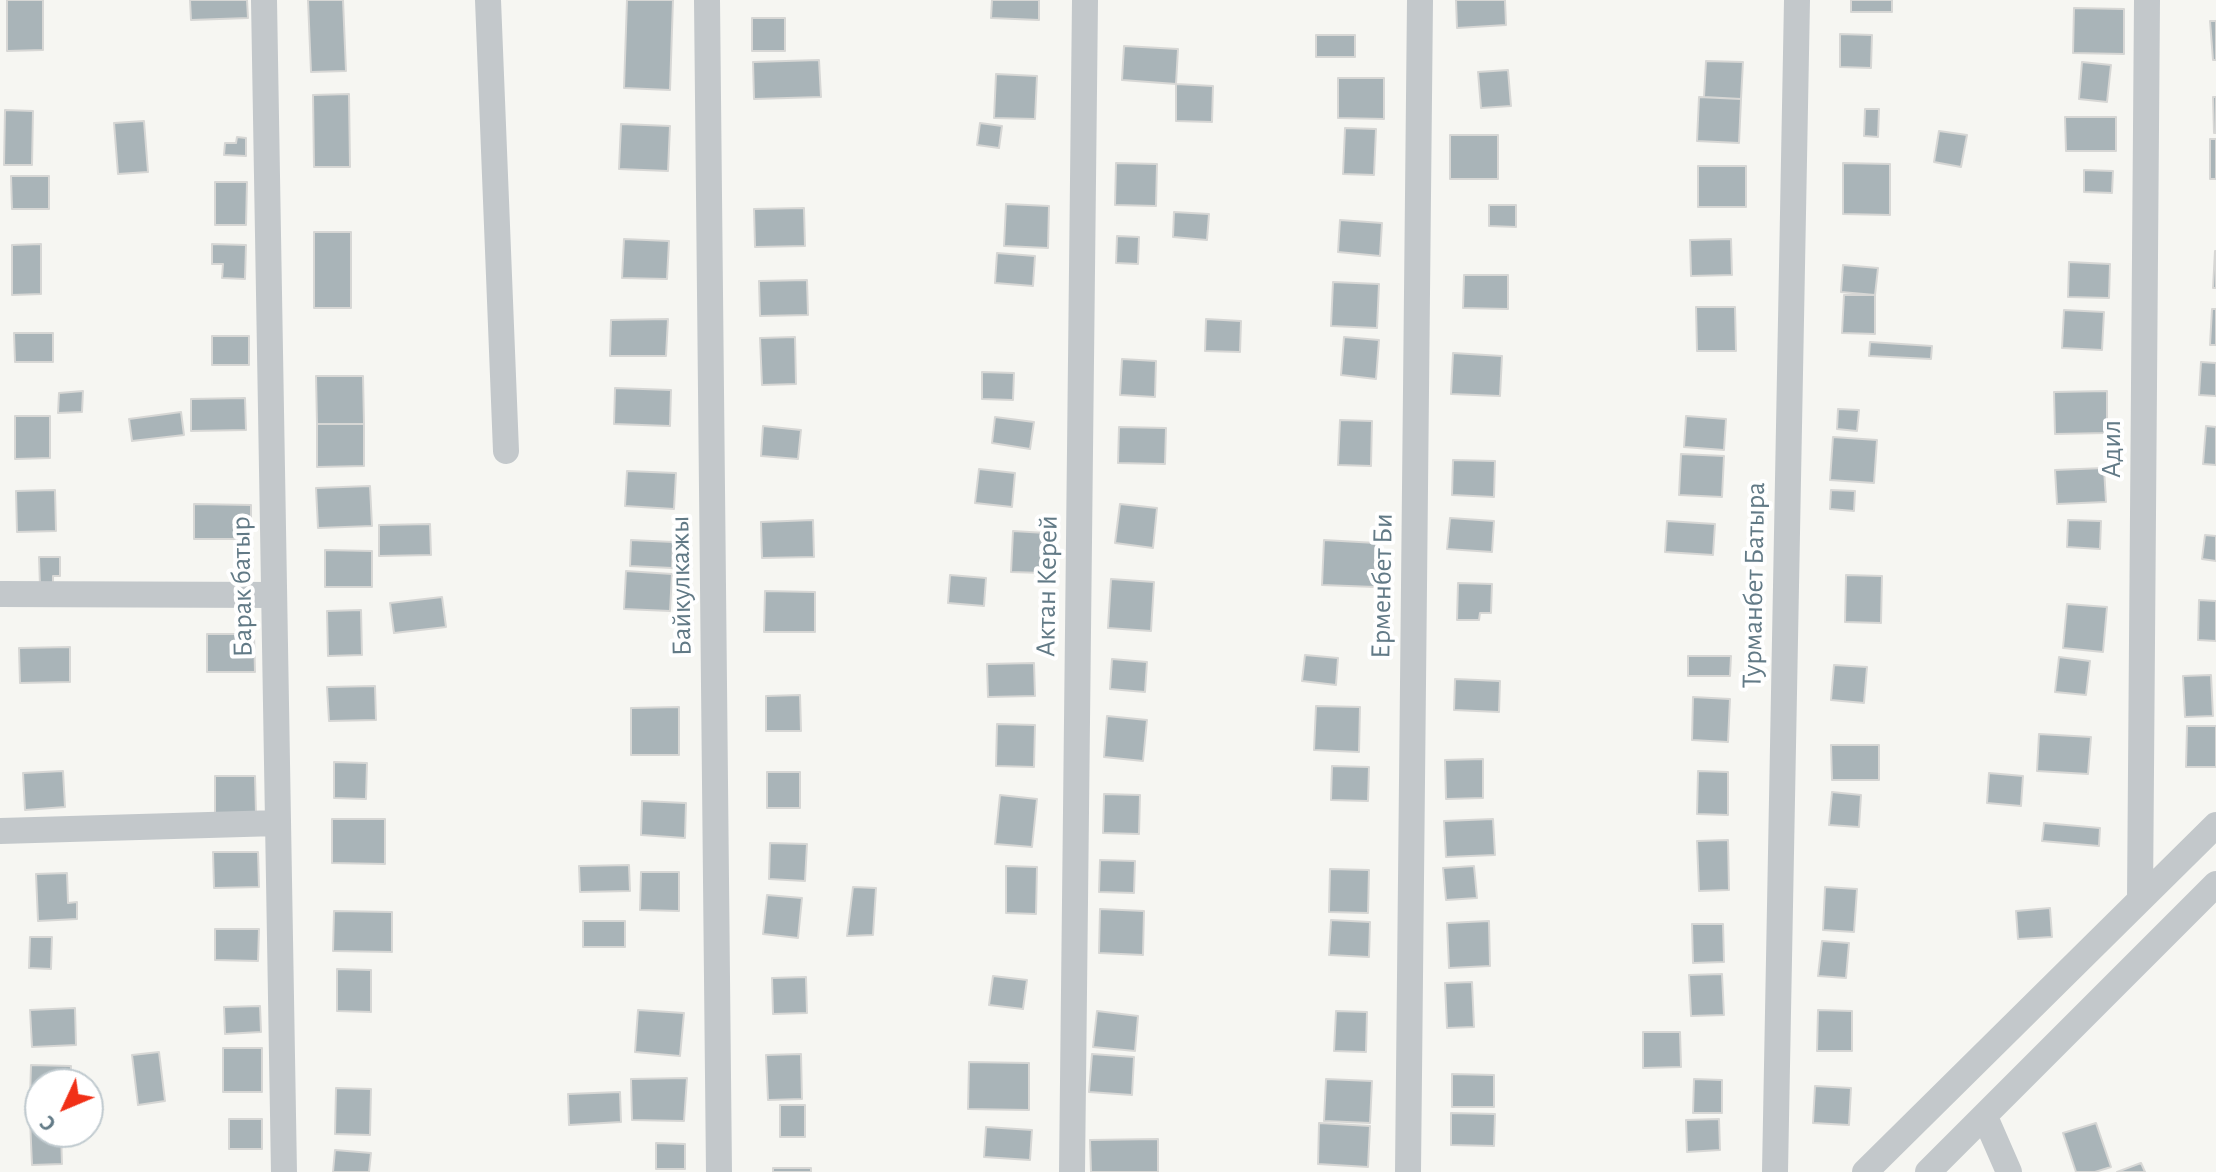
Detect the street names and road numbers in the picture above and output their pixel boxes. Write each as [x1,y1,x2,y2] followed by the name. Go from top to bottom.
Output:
[2095,420,2129,478] street label: Адил
[1735,482,1773,688] street label: Турманбет Батыра
[1364,513,1400,659] street label: Ерменбет Би
[663,515,699,657] street label: Байкулкажы
[1029,515,1065,657] street label: Актан Керей
[224,516,260,658] street label: Барак батыр

